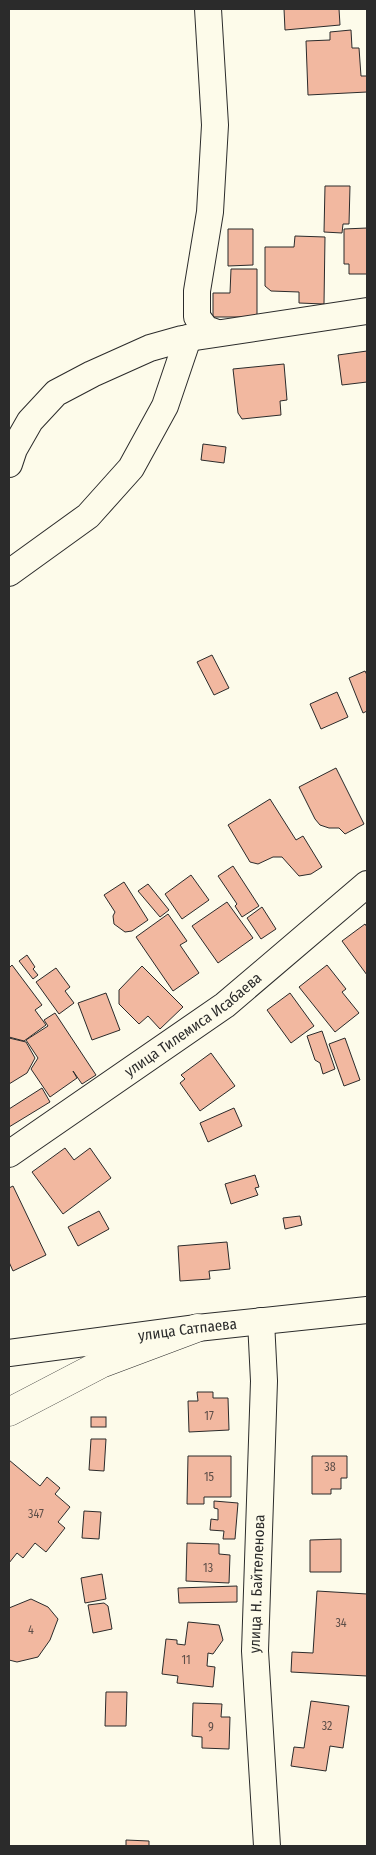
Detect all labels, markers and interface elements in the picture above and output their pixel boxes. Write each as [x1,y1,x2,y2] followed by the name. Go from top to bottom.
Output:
[121,969,265,1081] street label: улица Тилемиса Исабаева
[137,1315,238,1345] street label: улица Сатпаева
[204,1409,214,1423] house number: 17
[324,1460,336,1474] house number: 38
[204,1470,215,1484] house number: 15
[28,1507,44,1521] house number: 347
[246,1514,268,1654] street label: улица Н. Байтеленова
[203,1561,213,1575] house number: 13
[335,1616,347,1630] house number: 34
[28,1623,34,1637] house number: 4
[181,1653,191,1667] house number: 11
[322,1719,332,1733] house number: 32
[208,1720,214,1734] house number: 9

